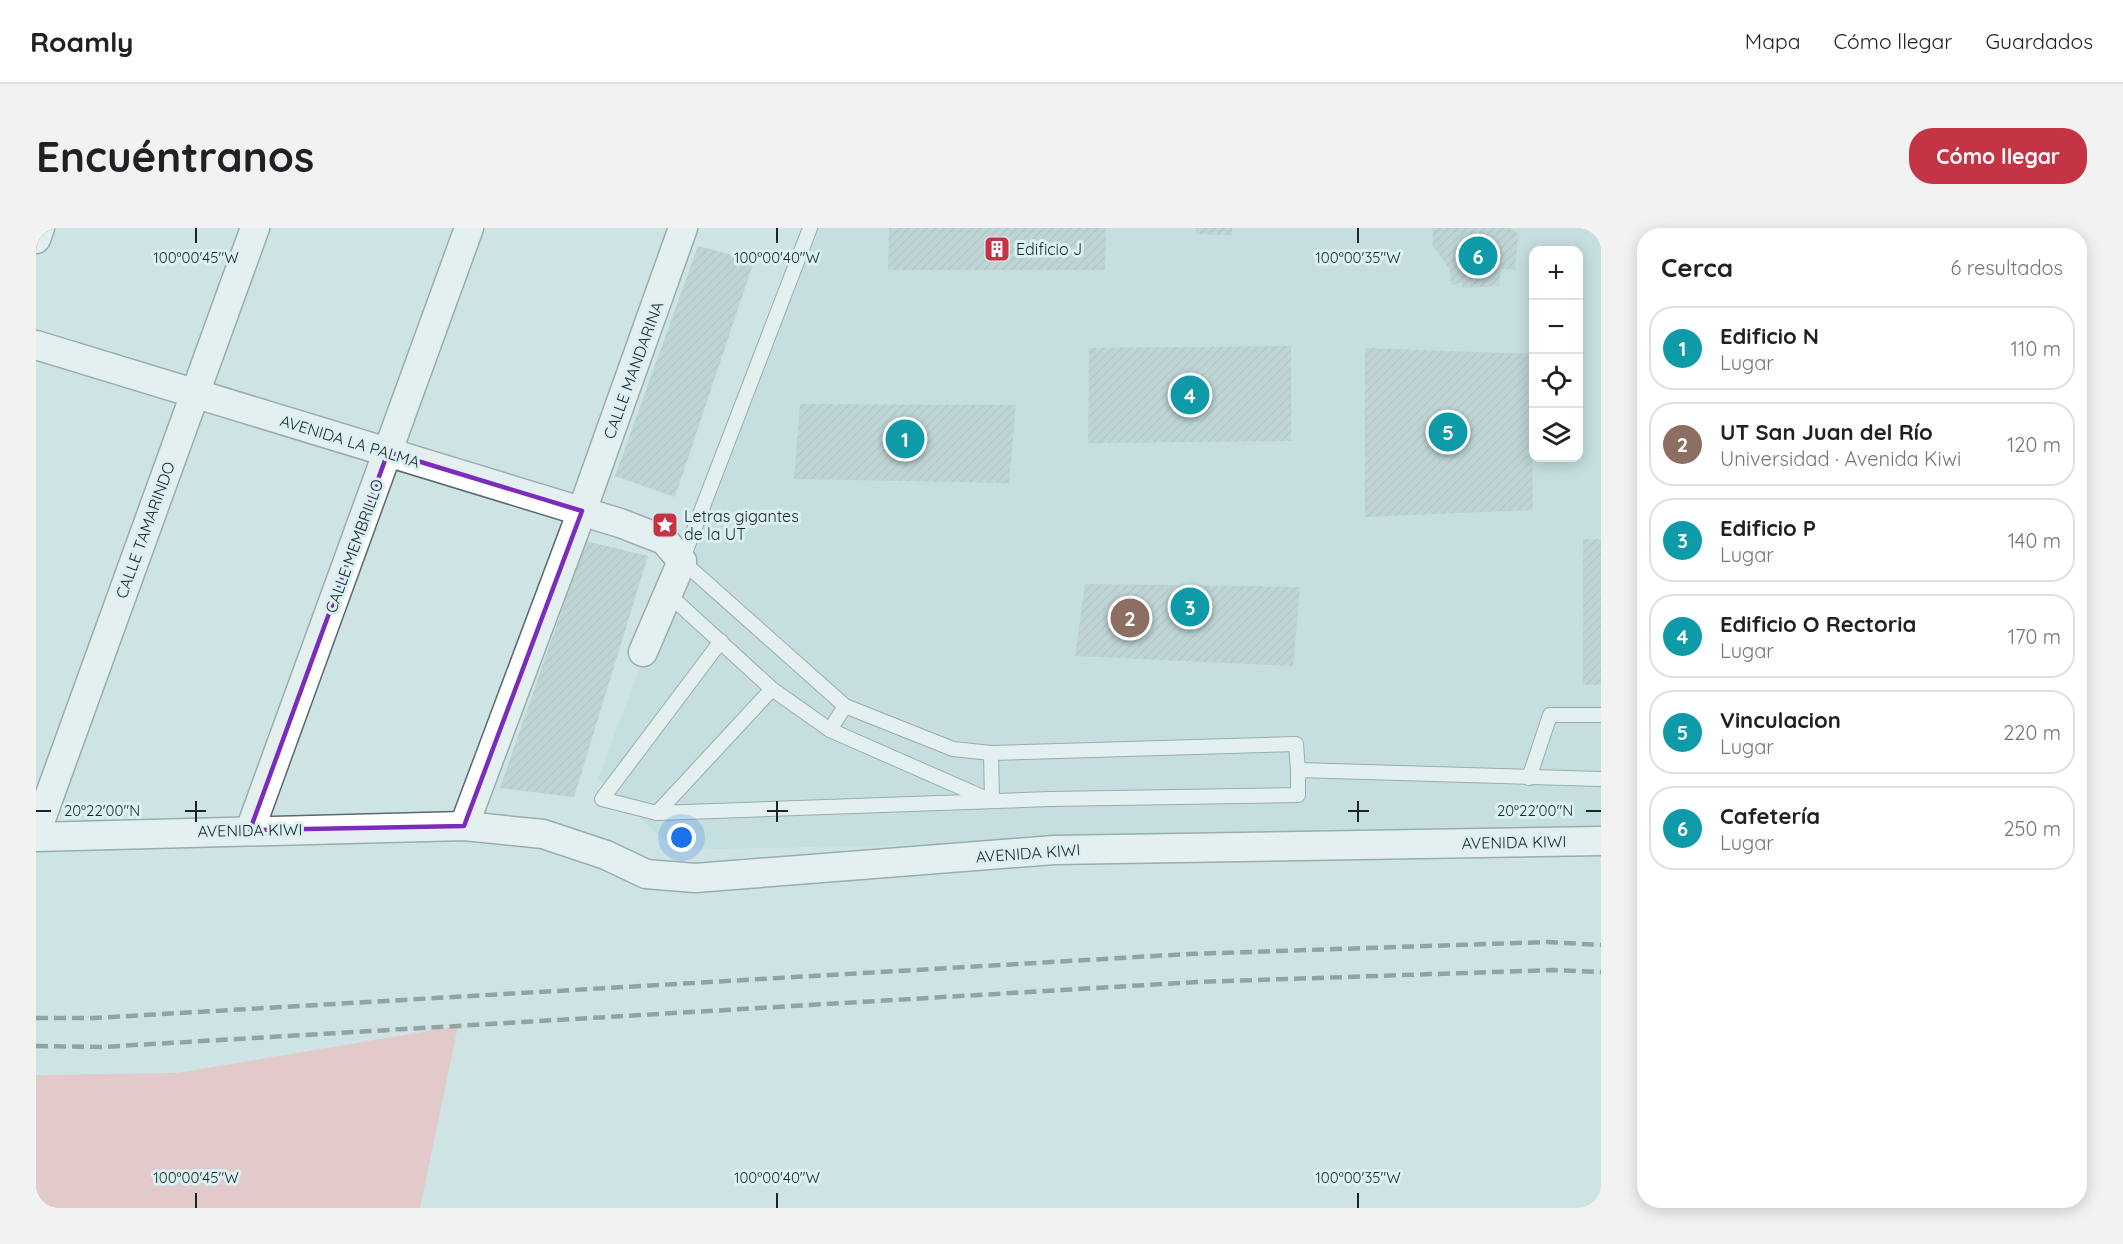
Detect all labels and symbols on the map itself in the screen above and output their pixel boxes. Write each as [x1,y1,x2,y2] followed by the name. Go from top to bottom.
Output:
[982,234,1012,264] building icon: Edificio J
[1458,234,1498,279] pin: 6
[1016,239,1082,259] place label: Edificio J
[153,248,239,267] text: 100°00'45"W
[734,248,821,267] text: 100°00'40"W
[1315,248,1401,267] text: 100°00'35"W
[599,298,667,442] street label: CALLE MANDARINA
[1170,372,1210,418] pin: 4
[278,410,422,472] street label: AVENIDA LA PALMA
[1428,410,1468,454] pin: 5
[886,416,924,462] pin: 1
[111,459,179,601] street label: CALLE TAMARINDO
[320,476,388,616] street label: CALLE MEMBRILLO
[684,506,799,544] place label: Letras gigantes de la UT
[650,510,680,540] place icon: Letras gigantes de la UT
[1170,584,1210,629] pin: 3
[1110,596,1150,640] pin: 2
[64,801,140,820] text: 20°22'00"N
[1497,801,1573,820] text: 20°22'00"N
[198,819,302,841] street label: AVENIDA KIWI
[667,823,696,852] your location
[1462,831,1566,853] street label: AVENIDA KIWI
[975,839,1081,867] street label: AVENIDA KIWI
[153,1168,239,1187] text: 100°00'45"W
[734,1168,821,1187] text: 100°00'40"W
[1315,1168,1401,1187] text: 100°00'35"W

